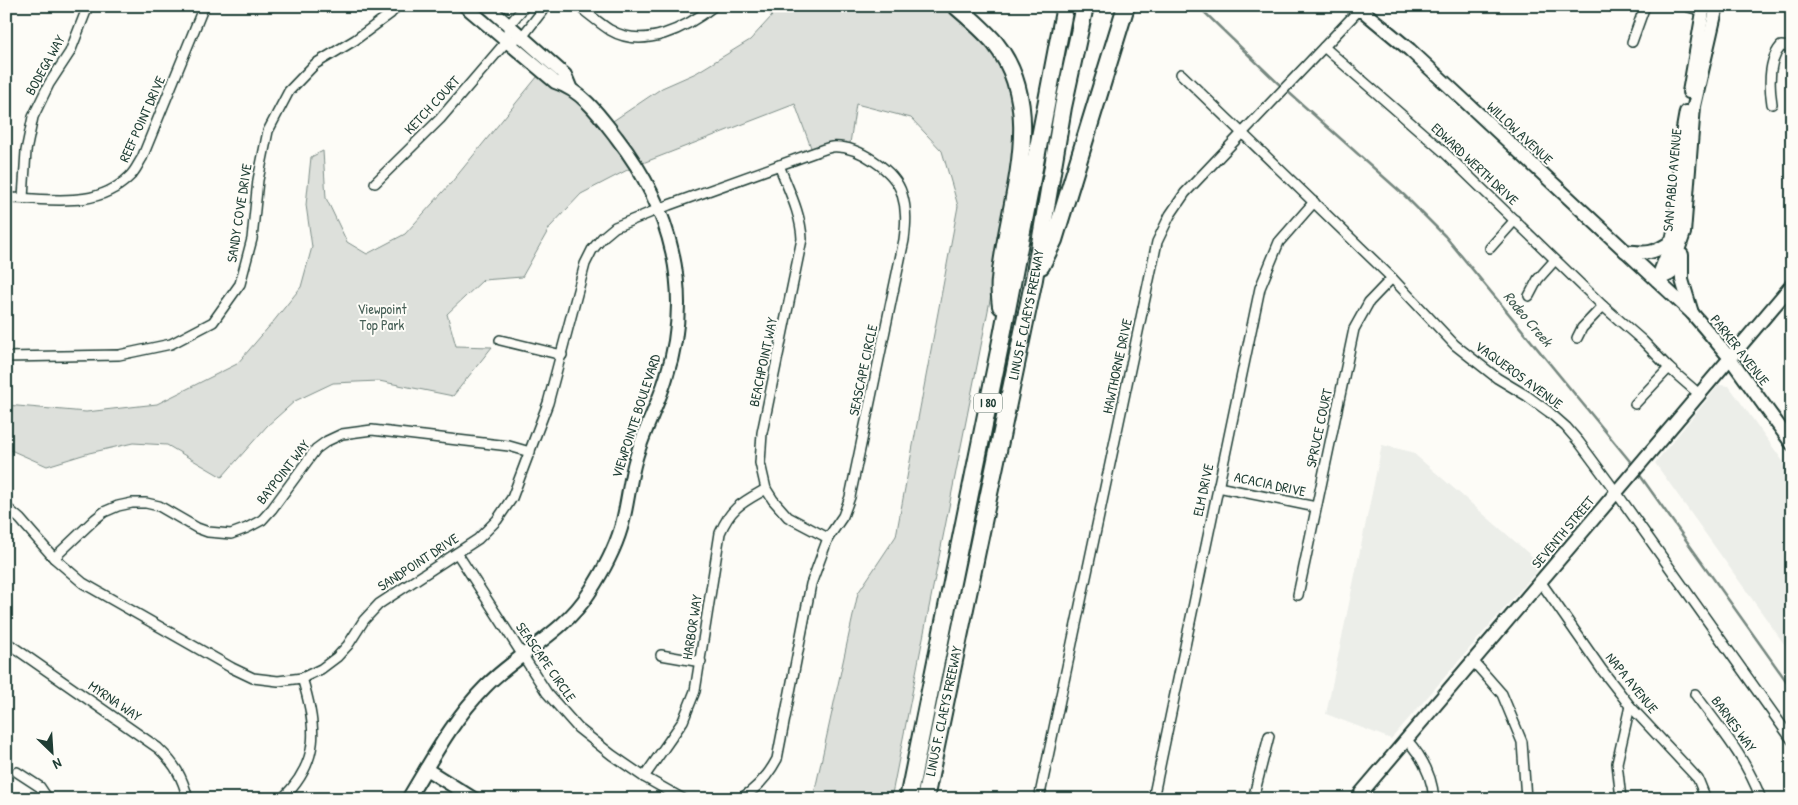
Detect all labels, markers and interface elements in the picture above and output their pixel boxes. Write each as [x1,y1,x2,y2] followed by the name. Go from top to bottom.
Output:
[20,31,69,98] street label: BODEGA WAY
[400,71,464,138] street label: KETCH COURT
[114,73,169,165] street label: REEF POINT DRIVE
[1483,97,1558,168] street label: WILLOW AVENUE
[1428,118,1523,209] street label: EDWARD WERTH DRIVE
[1658,128,1685,232] street label: SAN PABLO AVENUE
[221,162,256,264] street label: SANDY COVE DRIVE
[1003,247,1048,381] street label: LINUS F. CLAEYS FREEWAY
[1499,287,1559,352] water label: Rodeo Creek
[358,299,407,335] park label: Viewpoint Top Park
[1707,310,1774,389] street label: PARKER AVENUE
[744,315,781,408] street label: BEACHPOINT WAY
[1097,317,1136,415] street label: HAWTHORNE DRIVE
[844,322,881,417] street label: SEASCAPE CIRCLE
[1472,336,1567,413] street label: VAQUEROS AVENUE
[607,351,665,480] street label: VIEWPOINTE BOULEVARD
[1301,386,1336,469] street label: SPRUCE COURT
[974,393,1002,412] road number: I 80
[251,435,314,508] street label: BAYPOINT WAY
[1188,462,1217,518] street label: ELM DRIVE
[1233,467,1308,500] street label: ACACIA DRIVE
[1527,491,1599,572] street label: SEVENTH STREET
[374,528,462,595] street label: SANDPOINT DRIVE
[677,592,706,661] street label: HARBOR WAY
[512,618,581,705] street label: SEASCAPE CIRCLE
[920,643,966,778] street label: LINUS F. CLAEYS FREEWAY
[1602,648,1663,717] street label: NAPA AVENUE
[85,676,146,726] street label: MYRNA WAY
[1708,692,1762,756] street label: BARNES WAY
[28,728,78,778] north arrow
[50,754,65,775] text: N

